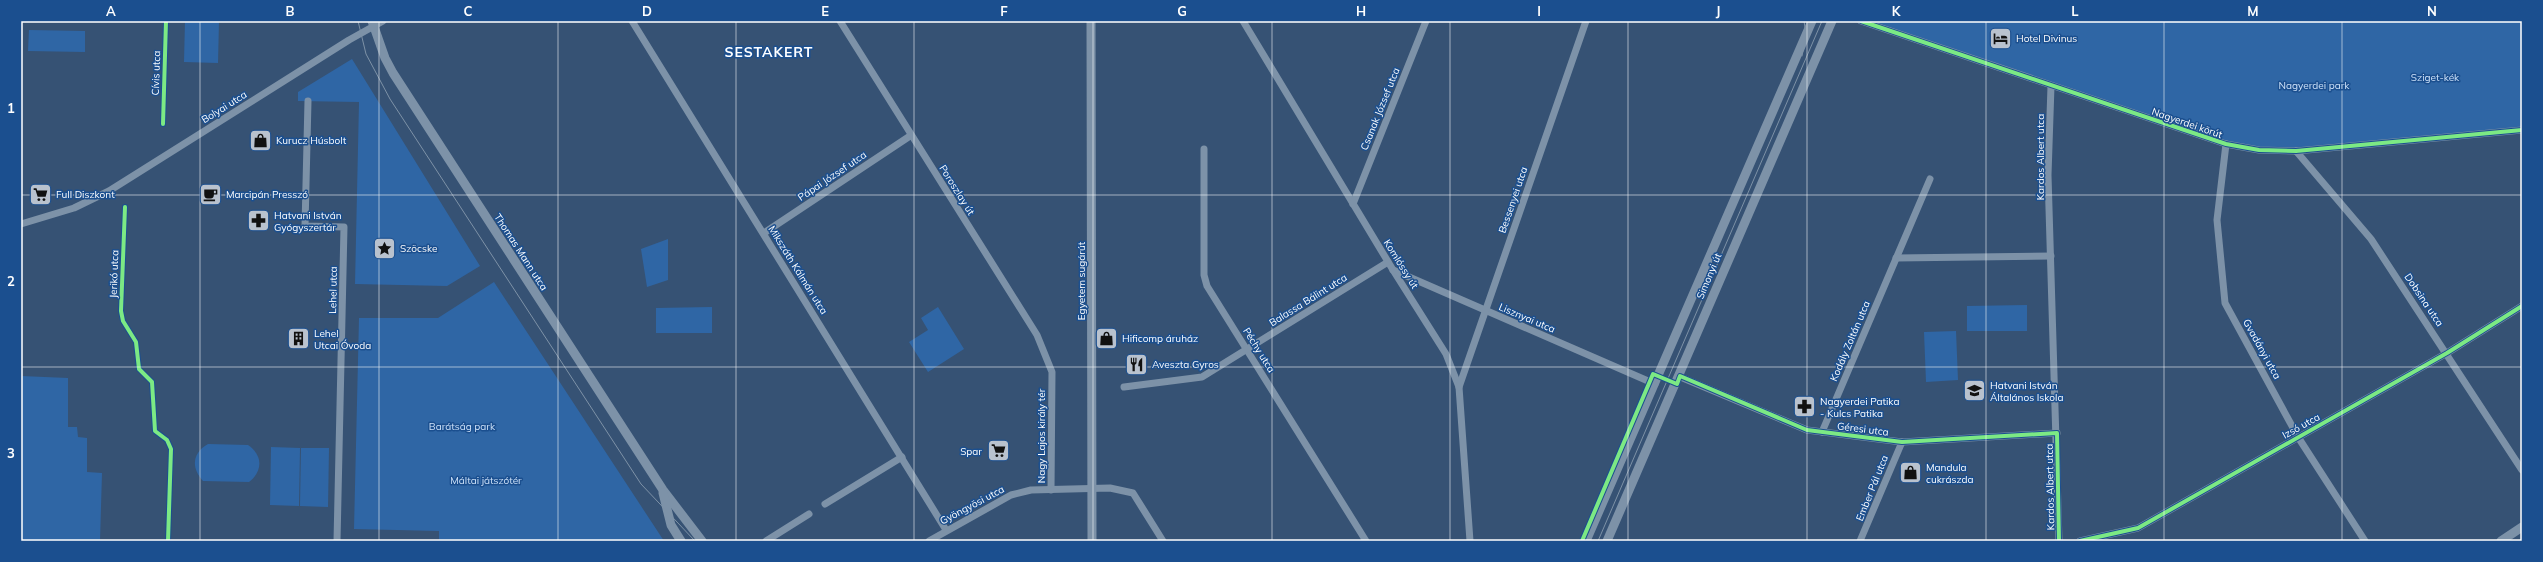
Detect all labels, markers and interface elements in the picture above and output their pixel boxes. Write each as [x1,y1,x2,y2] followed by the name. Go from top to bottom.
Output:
[106,3,116,19] text: A
[286,3,295,19] text: B
[464,3,473,19] text: C
[642,3,652,19] text: D
[821,3,829,19] text: E
[1000,3,1008,19] text: F
[1177,3,1187,19] text: G
[1356,3,1366,19] text: H
[1537,3,1541,19] text: I
[1716,3,1720,19] text: J
[1892,3,1902,19] text: K
[2071,3,2079,19] text: L
[2247,3,2259,19] text: M
[2427,3,2437,19] text: N
[1988,25,2014,51] hotel icon: Hotel Divinus
[2016,32,2077,45] place label: Hotel Divinus
[725,43,813,61] district label: SESTAKERT
[149,50,163,96] street label: Cívis utca
[1358,66,1402,152] street label: Csanak József utca
[2411,71,2460,84] park label: Sziget-kék
[2279,79,2350,92] park label: Nagyerdei park
[199,88,249,126] street label: Bolyai utca
[7,100,15,116] text: 1
[2150,105,2224,141] street label: Nagyerdei körút
[2034,114,2047,200] street label: Kardos Albert utca
[248,127,274,153] shop icon: Kurucz Húsbolt
[276,134,347,147] place label: Kurucz Húsbolt
[795,148,869,204] street label: Pápai József utca
[936,162,978,218] street label: Poroszlay út
[1496,165,1530,235] street label: Bessenyei utca
[28,181,54,207] supermarket icon: Full Diszkont
[197,181,223,207] cafe icon: Marcipán Presszó
[56,188,115,201] place label: Full Diszkont
[226,188,308,201] place label: Marcipán Presszó
[245,208,271,234] pharmacy icon: Hatvani István Gyógyszertár
[274,209,342,234] place label: Hatvani István Gyógyszertár
[491,211,551,293] street label: Thomas Mann utca
[765,223,831,317] street label: Mikszáth Kálmán utca
[372,235,398,261] place icon: Szöcske
[1381,237,1422,292] street label: Komlóssy út
[1075,241,1088,320] street label: Egyetem sugárút
[400,242,437,255] place label: Szöcske
[107,250,121,298] street label: Jerikó utca
[1694,251,1725,301] street label: Simonyi út
[326,266,340,314] street label: Lehel utca
[1267,271,1349,329] street label: Balassa Bálint utca
[2402,271,2446,329] street label: Dobsina utca
[7,273,15,289] text: 2
[1827,299,1873,383] street label: Kodály Zoltán utca
[1497,300,1557,336] street label: Lisznyai utca
[2240,317,2284,381] street label: Gvadányi utca
[1094,325,1120,351] shop icon: Hificomp áruház
[1240,325,1278,375] street label: Péchy utca
[286,326,312,352] building icon: Lehel Utcai Óvoda
[314,327,371,352] place label: Lehel Utcai Óvoda
[1122,332,1198,345] place label: Hificomp áruház
[1124,351,1150,377] restaurant icon: Aveszta Gyros
[1152,358,1219,371] place label: Aveszta Gyros
[1962,378,1988,404] school or university icon: Hatvani István Általános Iskola
[1990,379,2063,404] place label: Hatvani István Általános Iskola
[1035,388,1048,483] street label: Nagy Lajos király tér
[1791,394,1817,420] pharmacy icon: Nagyerdei Patika - Kulcs Patika
[1820,395,1899,420] place label: Nagyerdei Patika - Kulcs Patika
[2280,410,2322,442] street label: Izsó utca
[1836,419,1890,439] street label: Géresi utca
[429,420,496,433] park label: Barátság park
[985,438,1011,464] supermarket icon: Spar
[2043,444,2057,530] street label: Kardos Albert utca
[7,445,15,461] text: 3
[960,445,982,458] place label: Spar
[1853,453,1891,523] street label: Ember Pál utca
[1898,460,1924,486] shop icon: Mandula cukrászda
[1926,461,1974,486] place label: Mandula cukrászda
[450,474,522,487] park label: Máltai játszótér
[938,483,1006,527] street label: Gyöngyösi utca

